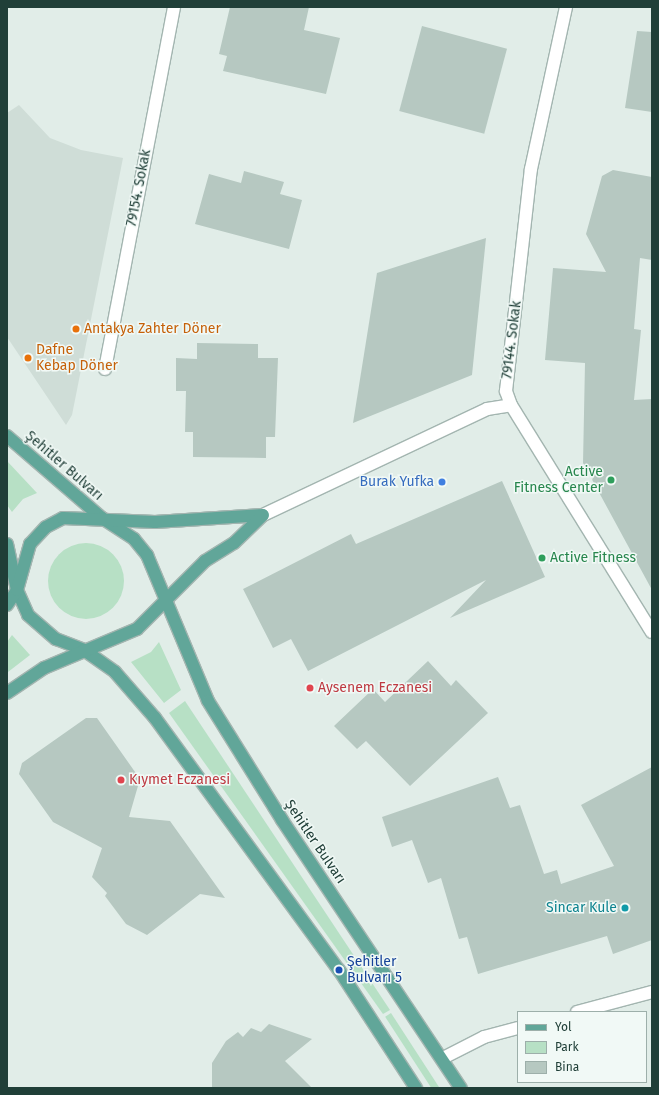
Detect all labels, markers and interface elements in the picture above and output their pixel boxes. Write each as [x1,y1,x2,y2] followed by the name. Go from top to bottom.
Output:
[123,148,155,228] street label: 79154. Sokak
[499,300,525,380] street label: 79144. Sokak
[84,321,221,337] place label: Antakya Zahter Döner
[71,324,81,334] marker: Antakya Zahter Döner
[36,342,118,374] place label: Dafne Kebap Döner
[23,353,33,363] marker: Dafne Kebap Döner
[22,428,106,504] street label: Şehitler Bulvarı
[514,464,603,496] place label: Active Fitness Center
[360,474,434,490] place label: Burak Yufka
[606,475,616,485] marker: Active Fitness Center
[437,477,447,487] marker: Burak Yufka
[550,550,636,566] place label: Active Fitness
[537,553,547,563] marker: Active Fitness
[318,680,432,696] place label: Aysenem Eczanesi
[305,683,315,693] marker: Aysenem Eczanesi
[129,772,230,788] place label: Kıymet Eczanesi
[116,775,126,785] marker: Kıymet Eczanesi
[281,797,349,887] street label: Şehitler Bulvarı
[546,900,617,916] place label: Sincar Kule
[620,903,630,913] marker: Sincar Kule
[347,954,402,986] place label: Şehitler Bulvarı 5
[334,965,344,975] marker: Şehitler Bulvarı 5
[517,1011,647,1083] legend
[555,1020,571,1034] text: Yol
[555,1040,579,1054] text: Park
[555,1060,579,1074] text: Bina

